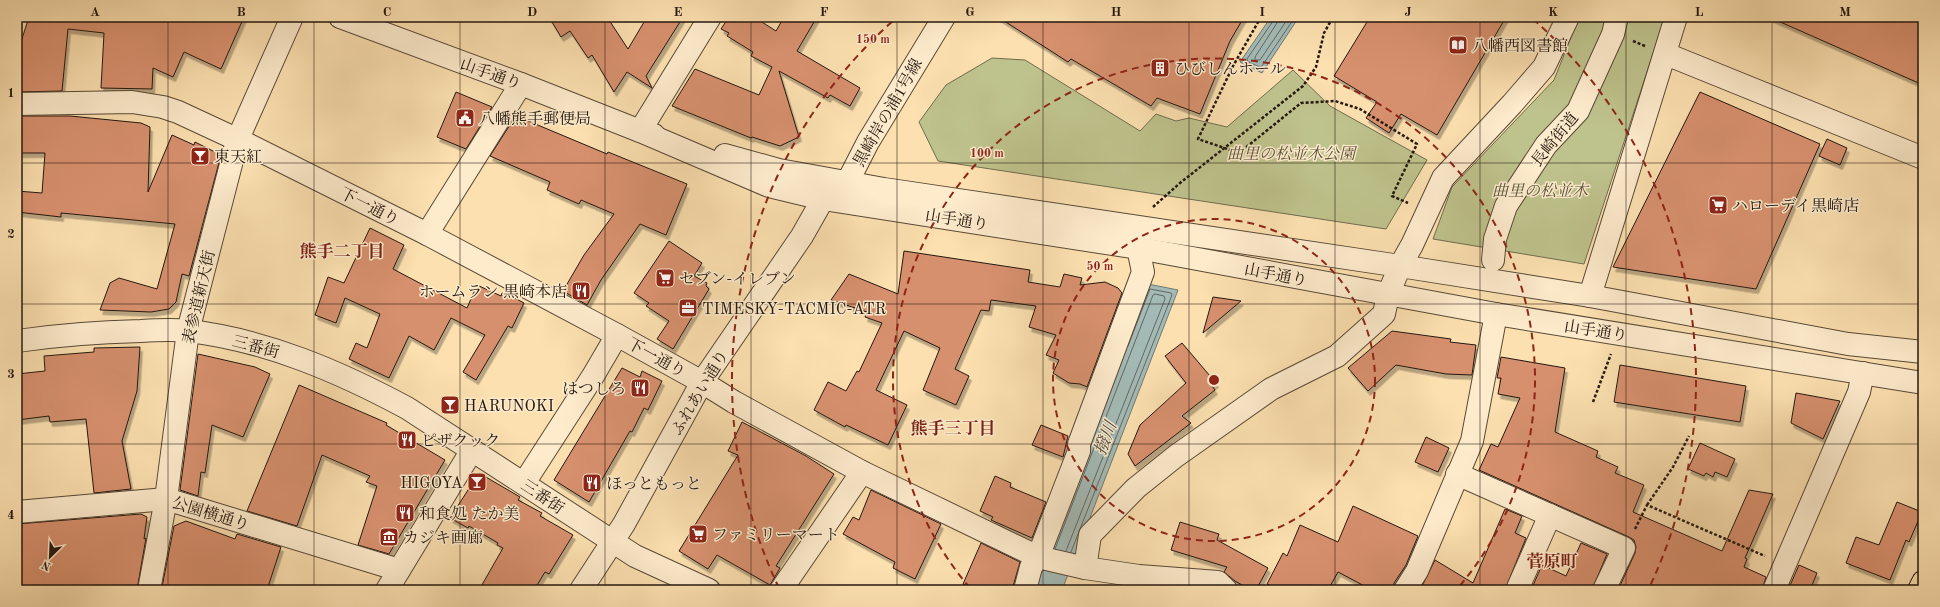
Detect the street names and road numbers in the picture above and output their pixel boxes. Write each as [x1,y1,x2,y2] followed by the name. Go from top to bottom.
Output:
[458,55,524,93] street label: 山手通り
[850,55,926,170] street label: 黒崎岸の浦1号線
[1528,109,1582,170] street label: 長崎街道
[337,184,402,229] street label: 下一通り
[924,206,990,234] street label: 山手通り
[179,248,219,346] street label: 表参道新天街
[1243,260,1309,290] street label: 山手通り
[1563,317,1629,345] street label: 山手通り
[230,332,281,362] street label: 三番街
[624,334,689,381] street label: 下一通り
[667,347,732,438] street label: ふれあい通り
[518,476,567,518] street label: 三番街
[170,494,252,534] street label: 公園横通り

